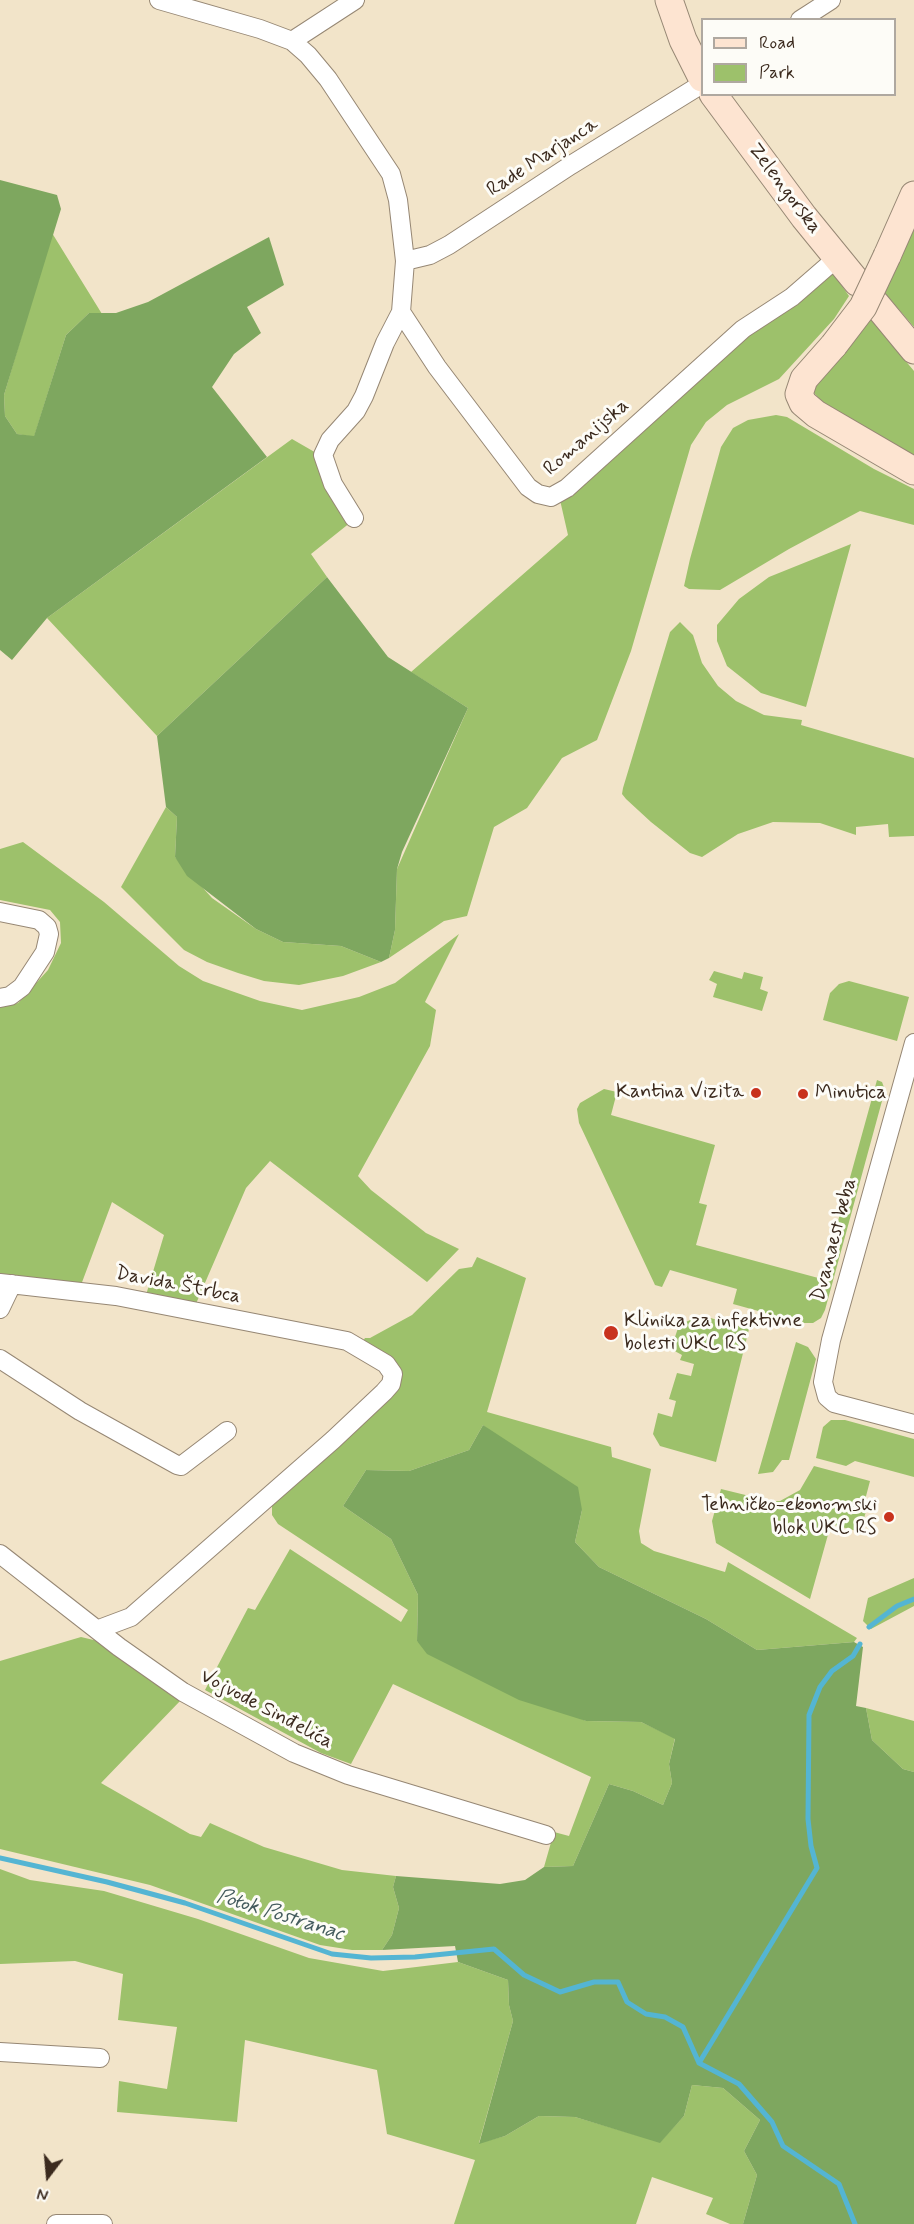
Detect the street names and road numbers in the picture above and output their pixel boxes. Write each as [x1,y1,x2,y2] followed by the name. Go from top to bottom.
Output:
[483,113,603,203] street label: Rade Marjanca
[742,139,826,239] street label: Zelengorska
[539,394,635,482] street label: Romanijska
[807,1176,863,1304] street label: Dvanaest beba
[114,1262,242,1310] street label: Davida Štrbca
[196,1665,336,1755] street label: Vojvode Sinđelića

